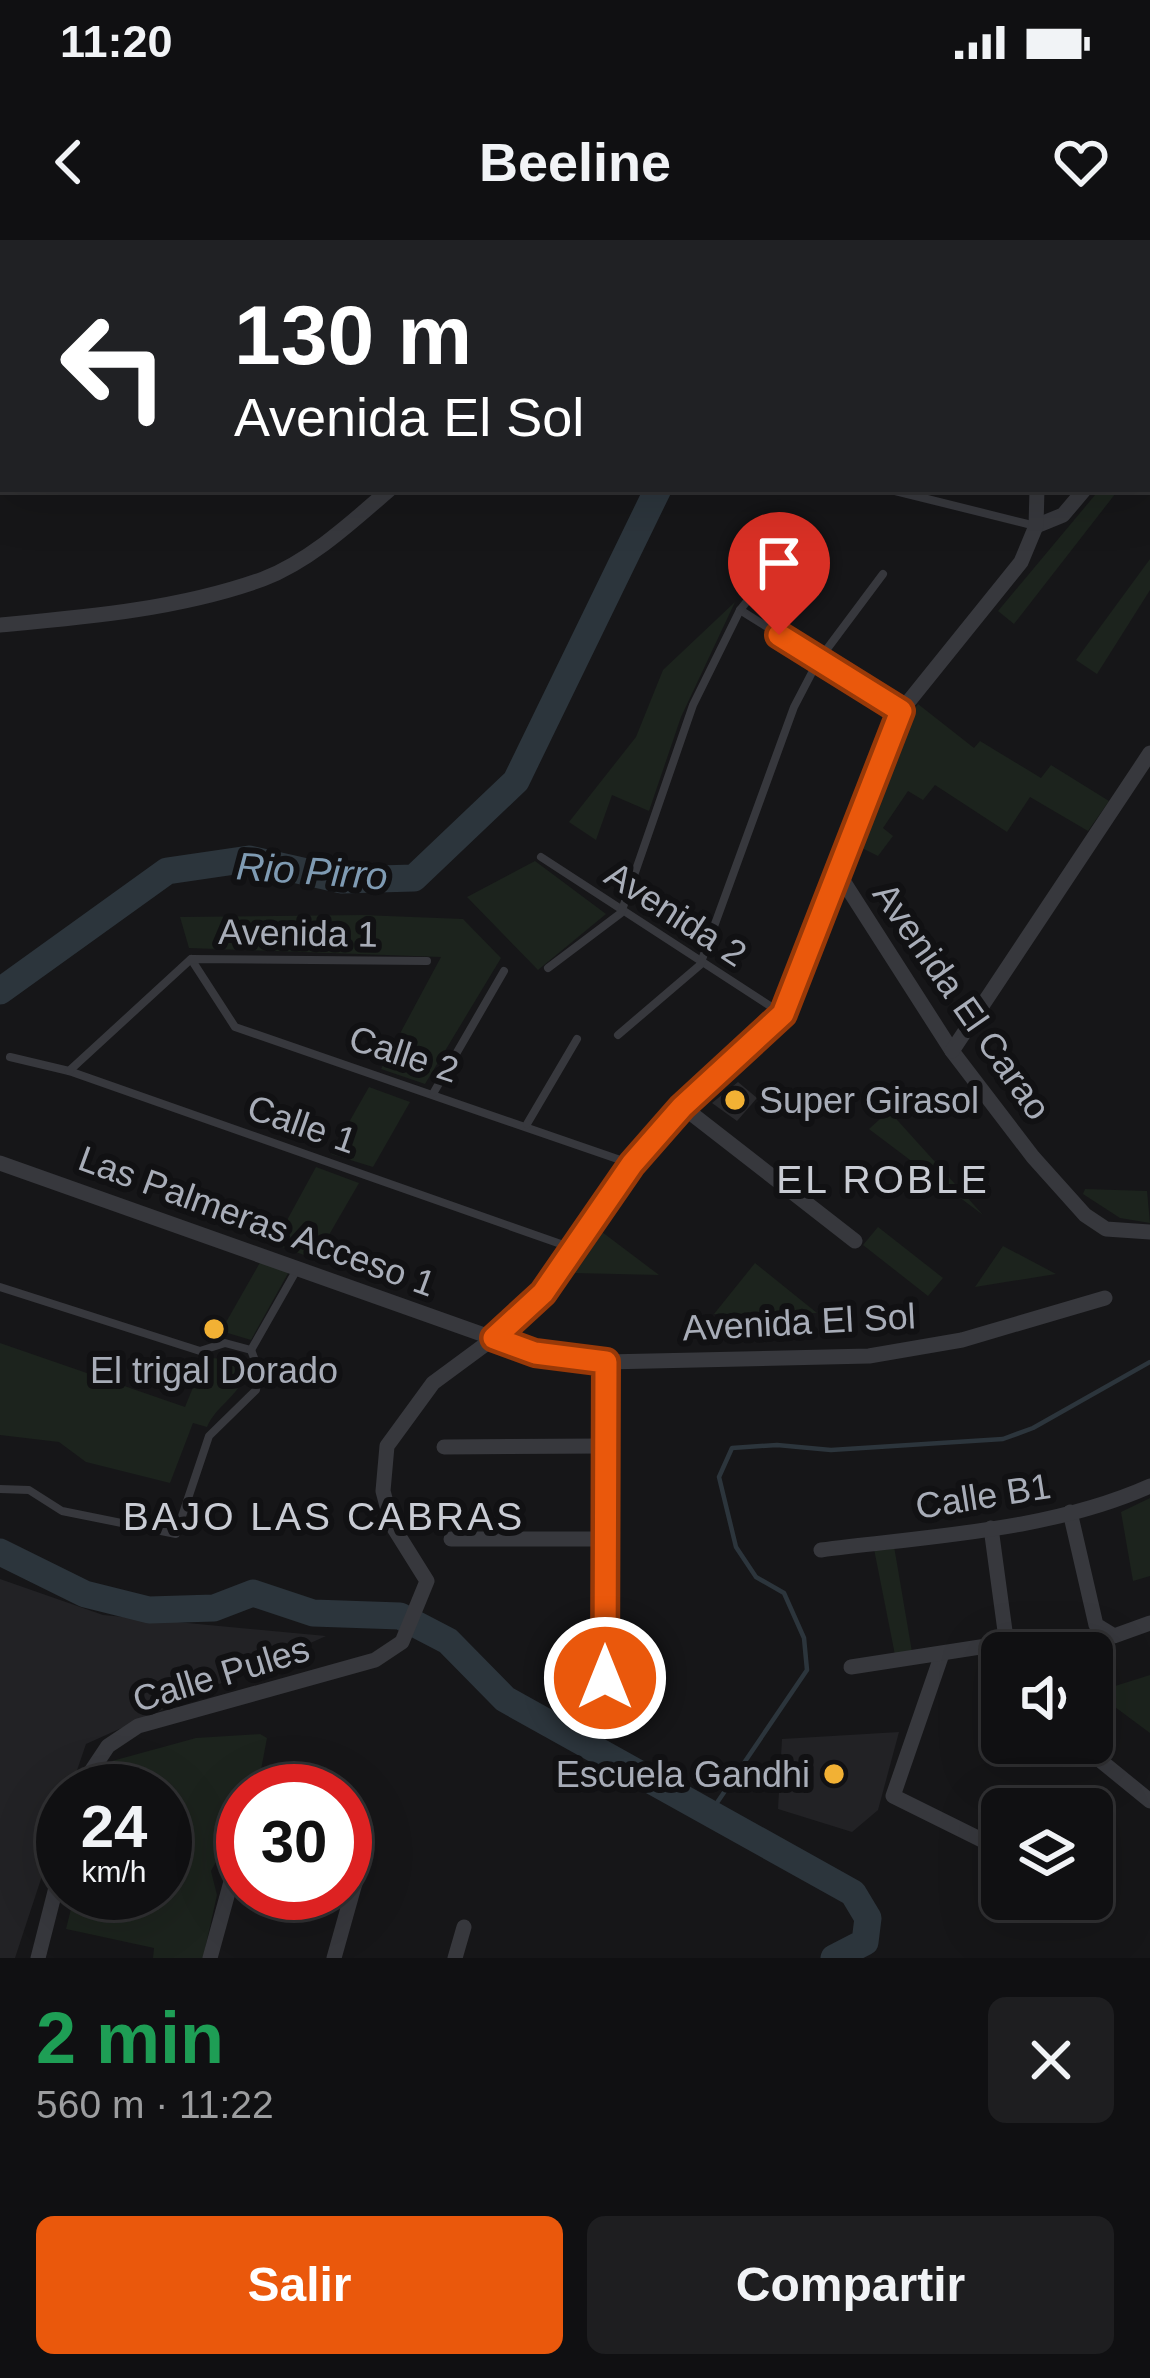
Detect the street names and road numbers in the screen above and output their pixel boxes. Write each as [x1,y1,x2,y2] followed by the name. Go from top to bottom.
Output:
[598,853,754,975] street label: Avenida 2
[865,875,1059,1127] street label: Avenida El Carao
[218,911,378,955] street label: Avenida 1
[344,1017,464,1091] street label: Calle 2
[242,1086,362,1162] street label: Calle 1
[73,1137,441,1305] street label: Las Palmeras Acceso 1
[681,1295,917,1349] street label: Avenida El Sol
[913,1465,1053,1527] street label: Calle B1
[128,1628,314,1720] street label: Calle Pules

